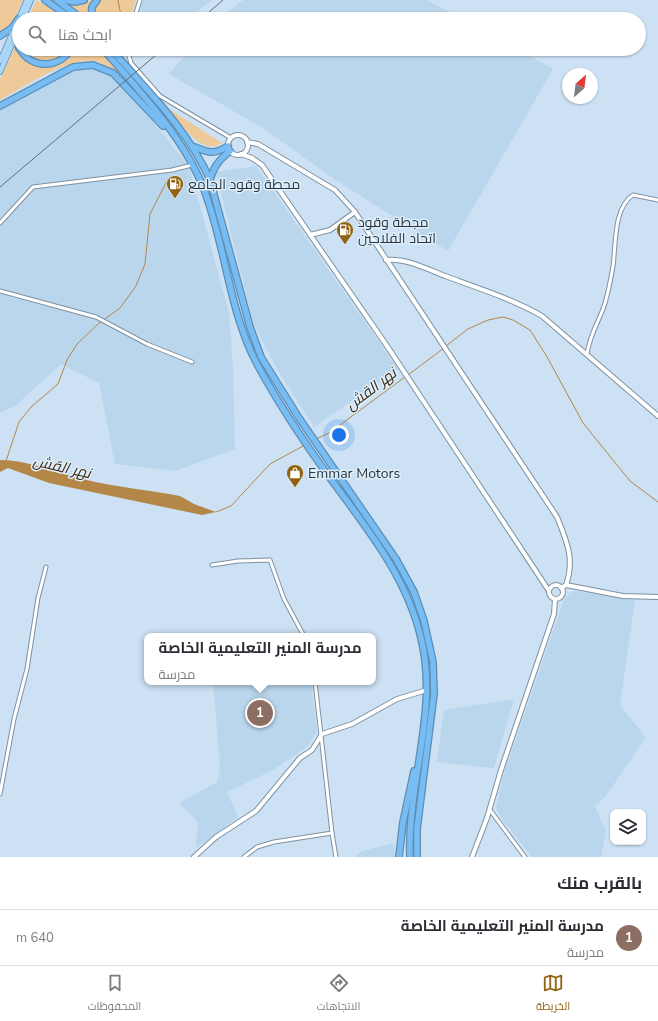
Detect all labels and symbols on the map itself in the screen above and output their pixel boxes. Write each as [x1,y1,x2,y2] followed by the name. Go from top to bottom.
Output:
[562,68,598,104] north arrow
[165,174,185,199] fuel station icon: محطة وقود الجامع
[188,175,300,194] place label: محطة وقود الجامع
[358,213,436,248] place label: مجطة وقود اتحاد الفلاحين
[335,220,355,245] fuel station icon: مجطة وقود اتحاد الفلاحين
[342,362,402,415] water label: نهر القش
[329,425,349,445] your location
[31,451,95,484] water label: نهر القش
[285,463,305,488] shop icon: Emmar Motors
[308,464,400,483] place label: Emmar Motors
[247,698,273,728] pin: 1

